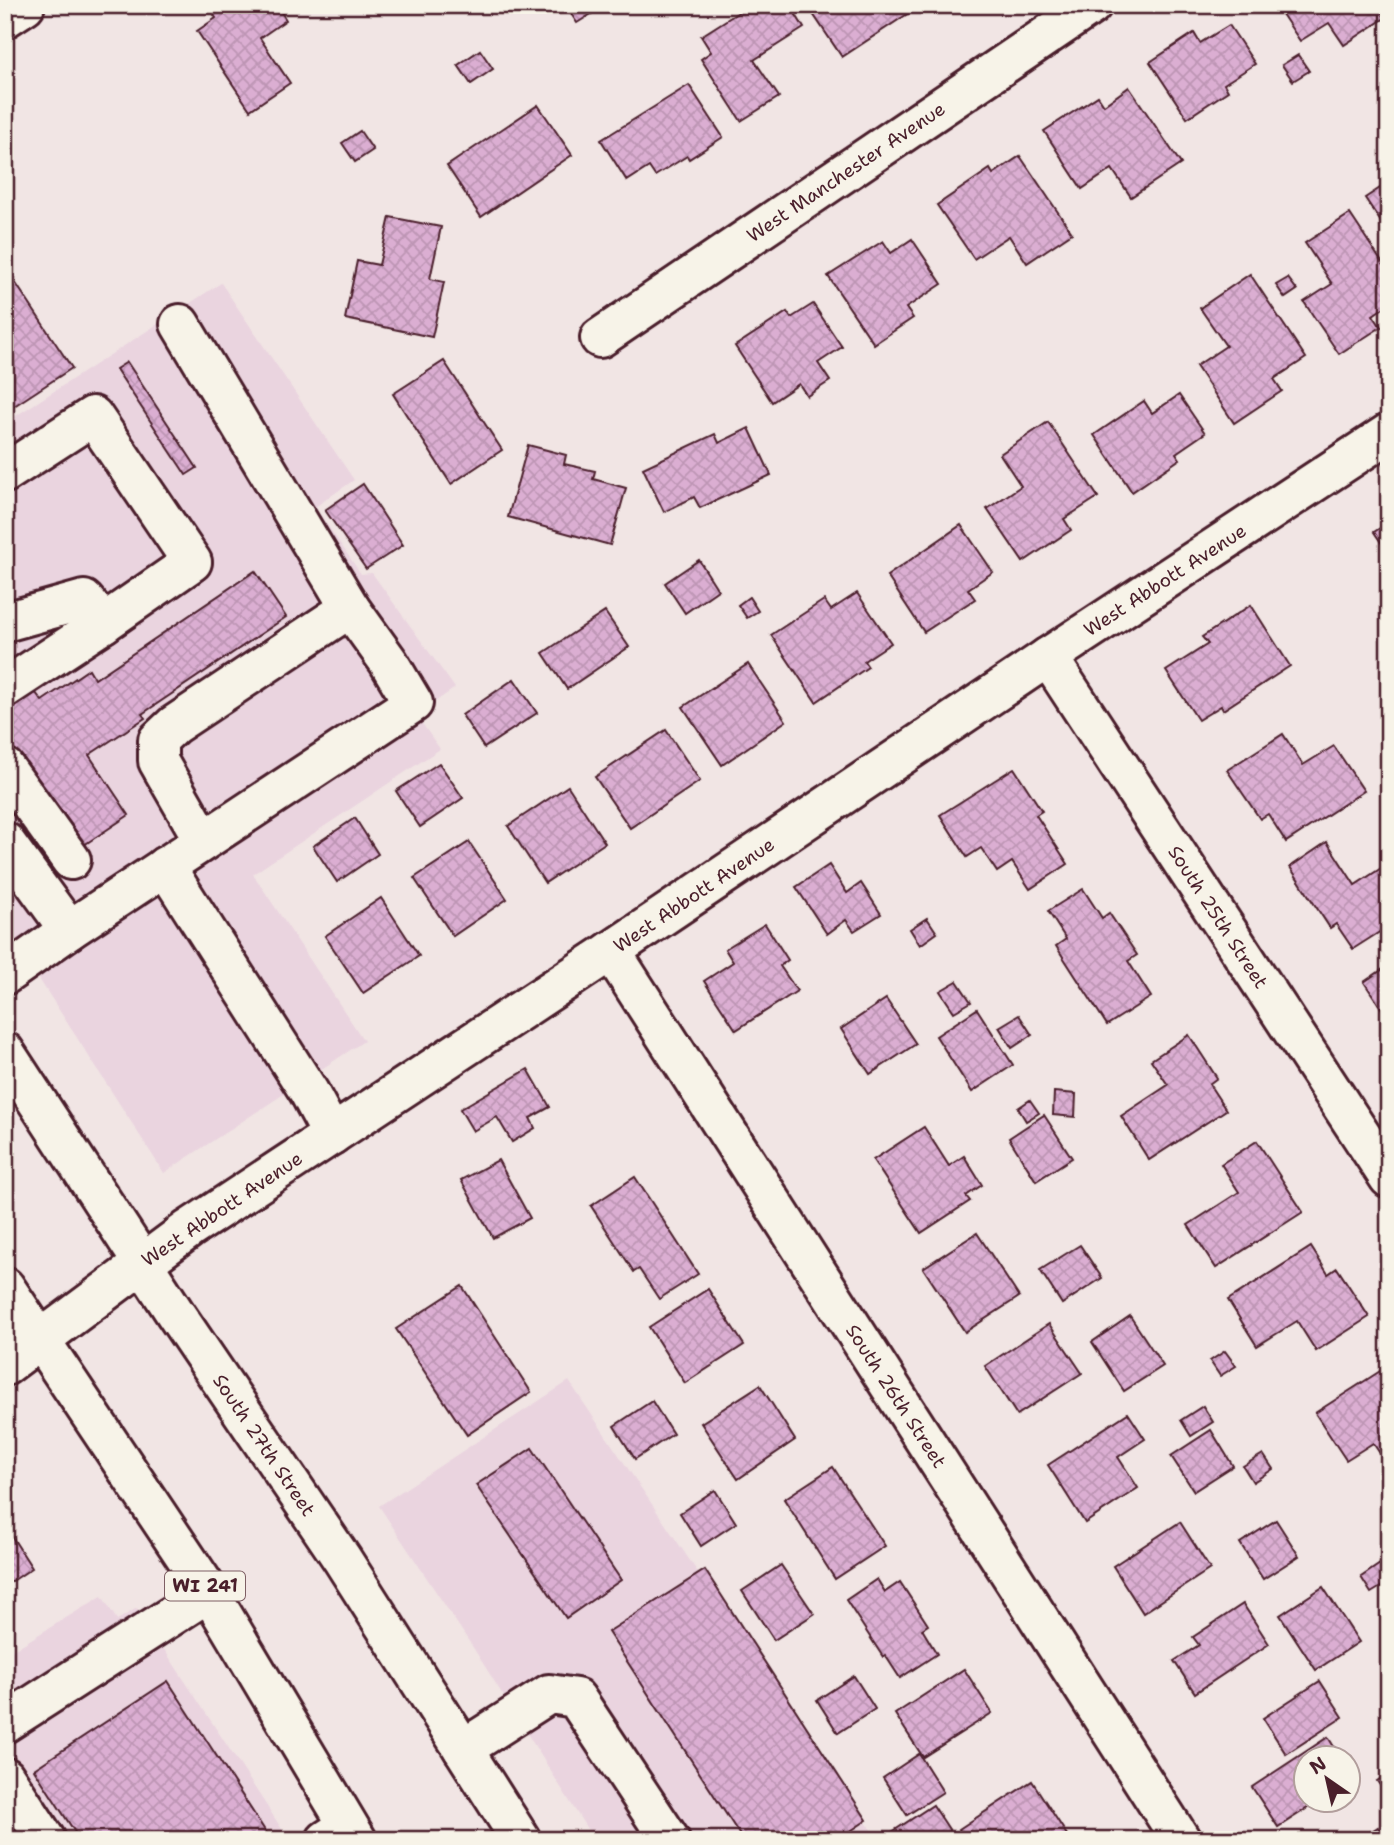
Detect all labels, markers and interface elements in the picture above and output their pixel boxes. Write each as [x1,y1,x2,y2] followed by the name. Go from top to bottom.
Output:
[742,96,950,248] street label: West Manchester Avenue
[1079,518,1251,642] street label: West Abbott Avenue
[609,832,779,958] street label: West Abbott Avenue
[1162,841,1274,993] street label: South 25th Street
[137,1146,307,1272] street label: West Abbott Avenue
[840,1319,952,1473] street label: South 26th Street
[207,1369,321,1521] street label: South 27th Street
[165,1572,245,1601] road number: WI 241
[1292,1744,1362,1814] north arrow
[1305,1751,1331,1780] text: N

